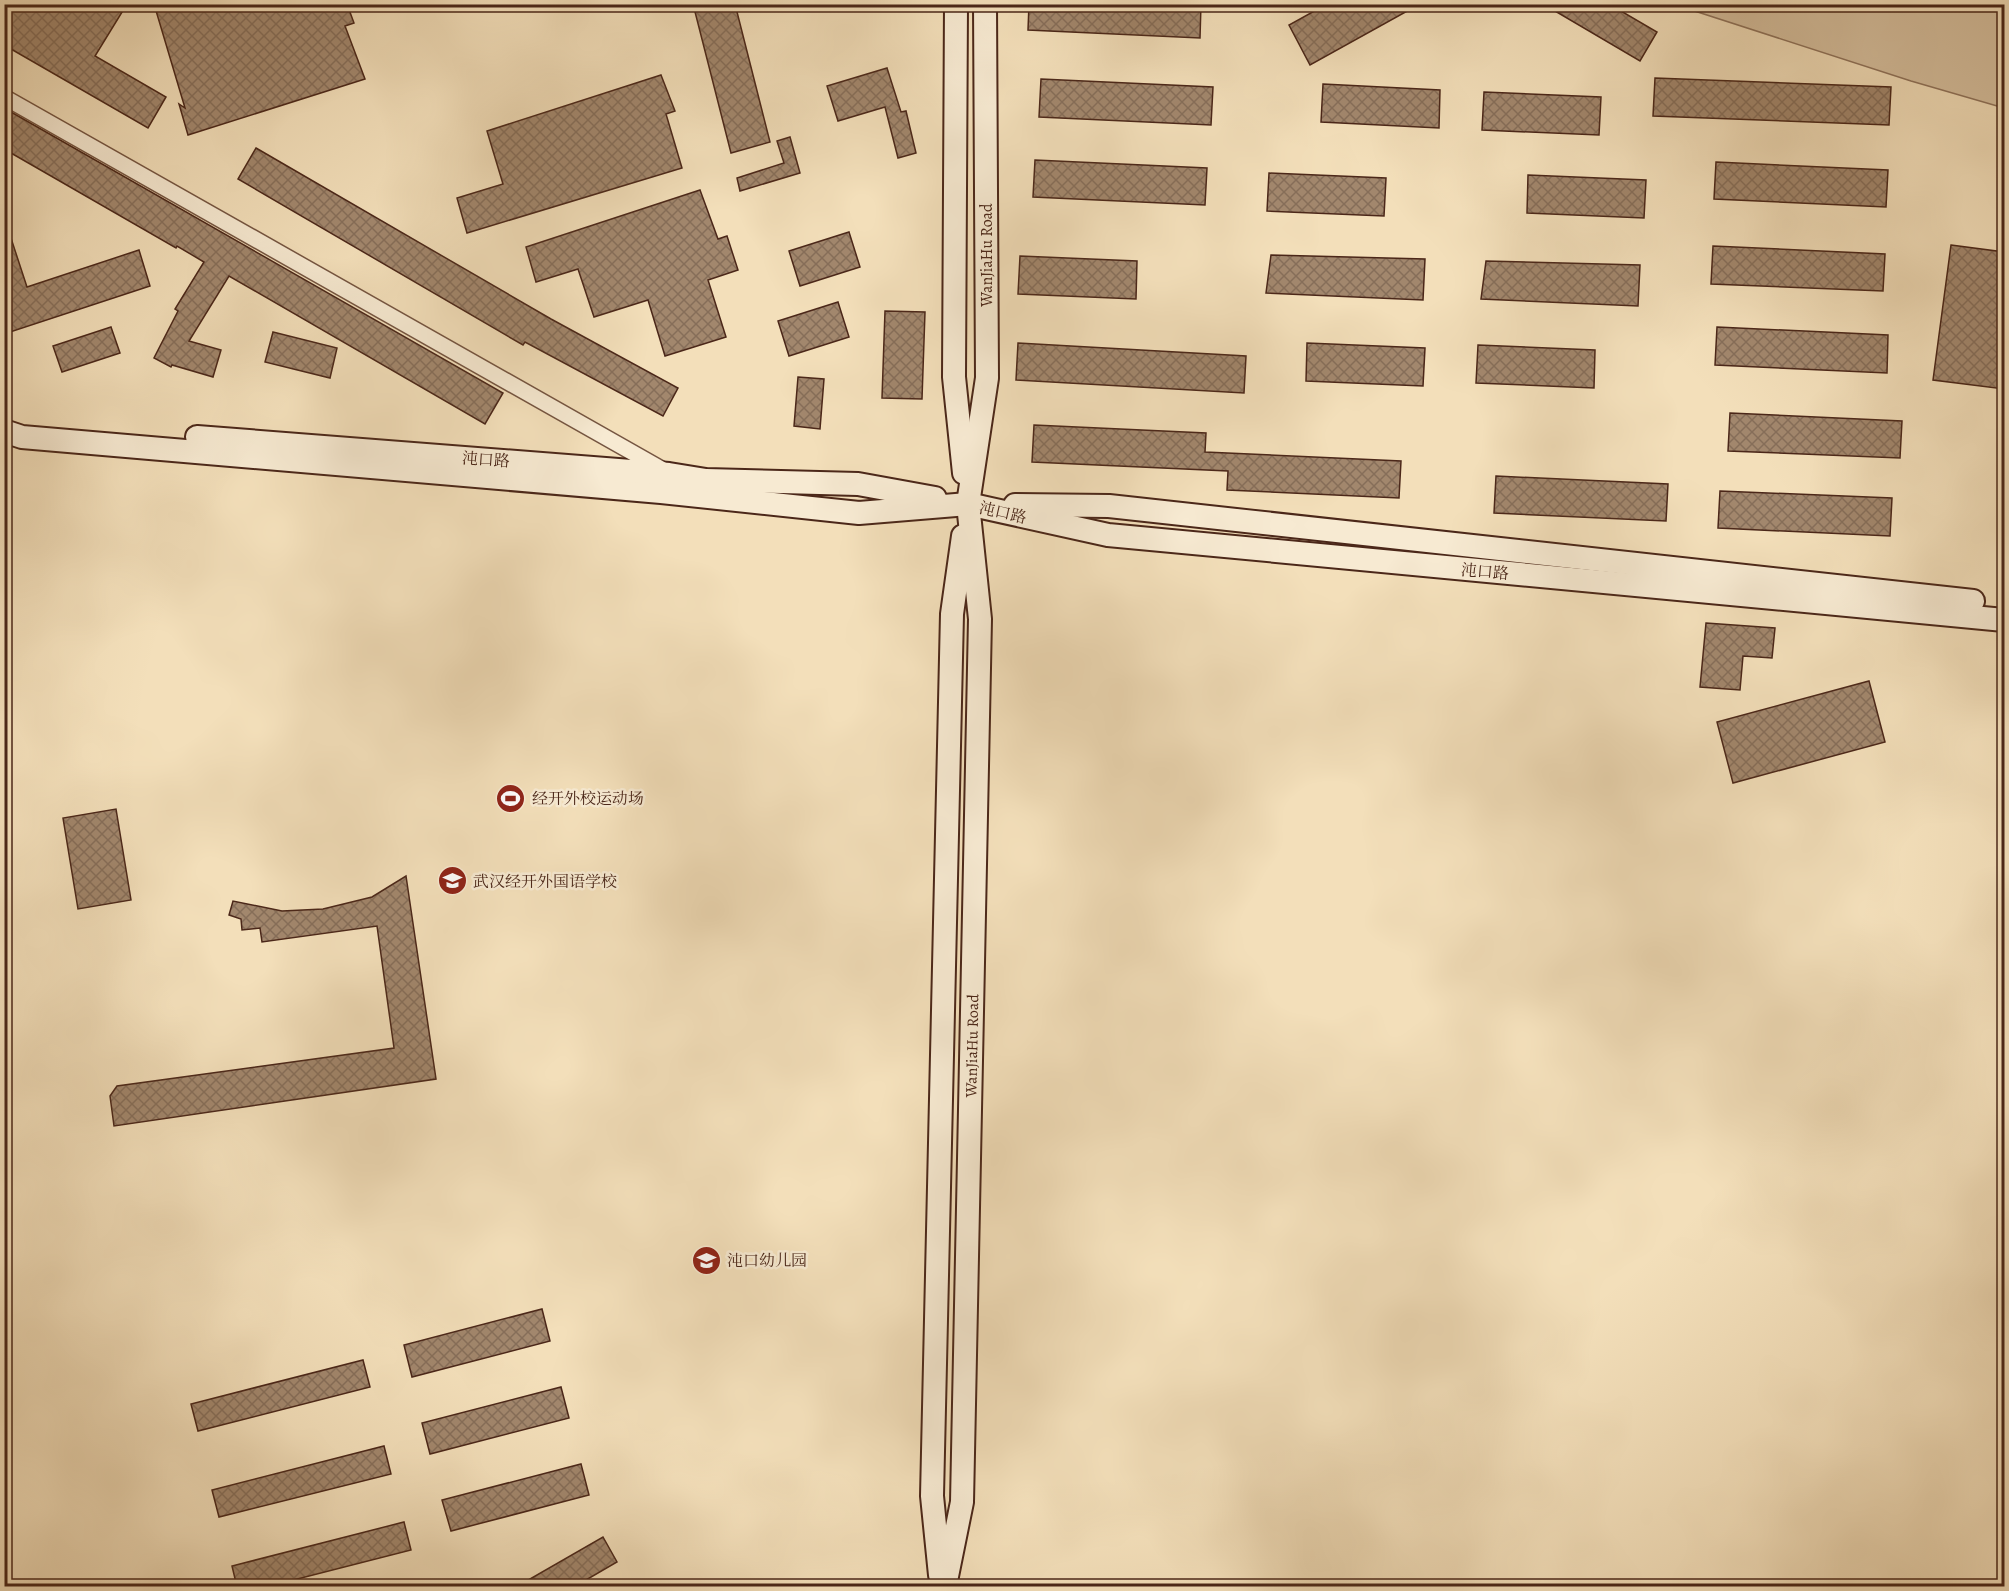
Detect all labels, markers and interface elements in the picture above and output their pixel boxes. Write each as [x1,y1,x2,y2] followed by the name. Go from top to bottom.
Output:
[976,203,998,308] street label: WanJiaHu Road
[461,447,511,473] street label: 沌口路
[977,497,1029,529] street label: 沌口路
[1460,559,1510,585] street label: 沌口路
[495,782,527,814] sports icon: 经开外校运动场
[532,788,644,810] place label: 经开外校运动场
[436,865,468,897] school or university icon: 武汉经开外国语学校
[473,871,617,893] place label: 武汉经开外国语学校
[960,994,984,1099] street label: WanJiaHu Road
[690,1244,722,1276] school or university icon: 沌口幼儿园
[727,1250,807,1272] place label: 沌口幼儿园

